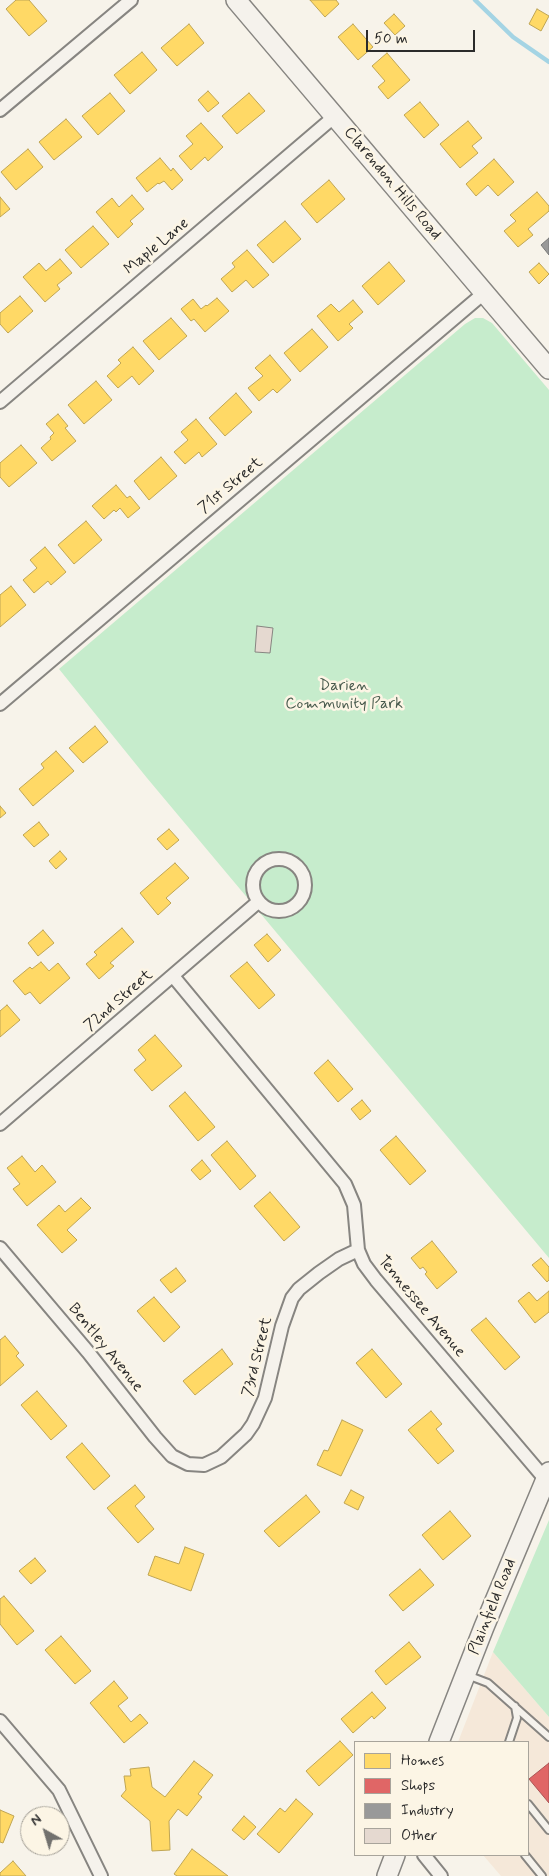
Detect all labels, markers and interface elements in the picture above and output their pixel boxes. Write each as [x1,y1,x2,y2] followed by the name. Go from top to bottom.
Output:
[369,20,478,52] scale bar
[374,29,408,49] text: 50 m
[339,123,445,245] street label: Clarendon Hills Road
[121,214,193,280] street label: Maple Lane
[195,454,267,518] street label: 71st Street
[285,677,403,715] park label: Darien Community Park
[81,966,157,1036] street label: 72nd Street
[373,1252,469,1362] street label: Tennessee Avenue
[63,1300,147,1396] street label: Bentley Avenue
[239,1315,277,1399] street label: 73rd Street
[465,1556,521,1658] street label: Plainfield Road
[354,1741,529,1856] legend
[401,1751,444,1771] text: Homes
[401,1776,435,1796] text: Shops
[401,1801,454,1821] text: Industry
[20,1806,70,1856] north arrow
[27,1810,45,1830] text: N
[401,1826,437,1846] text: Other

